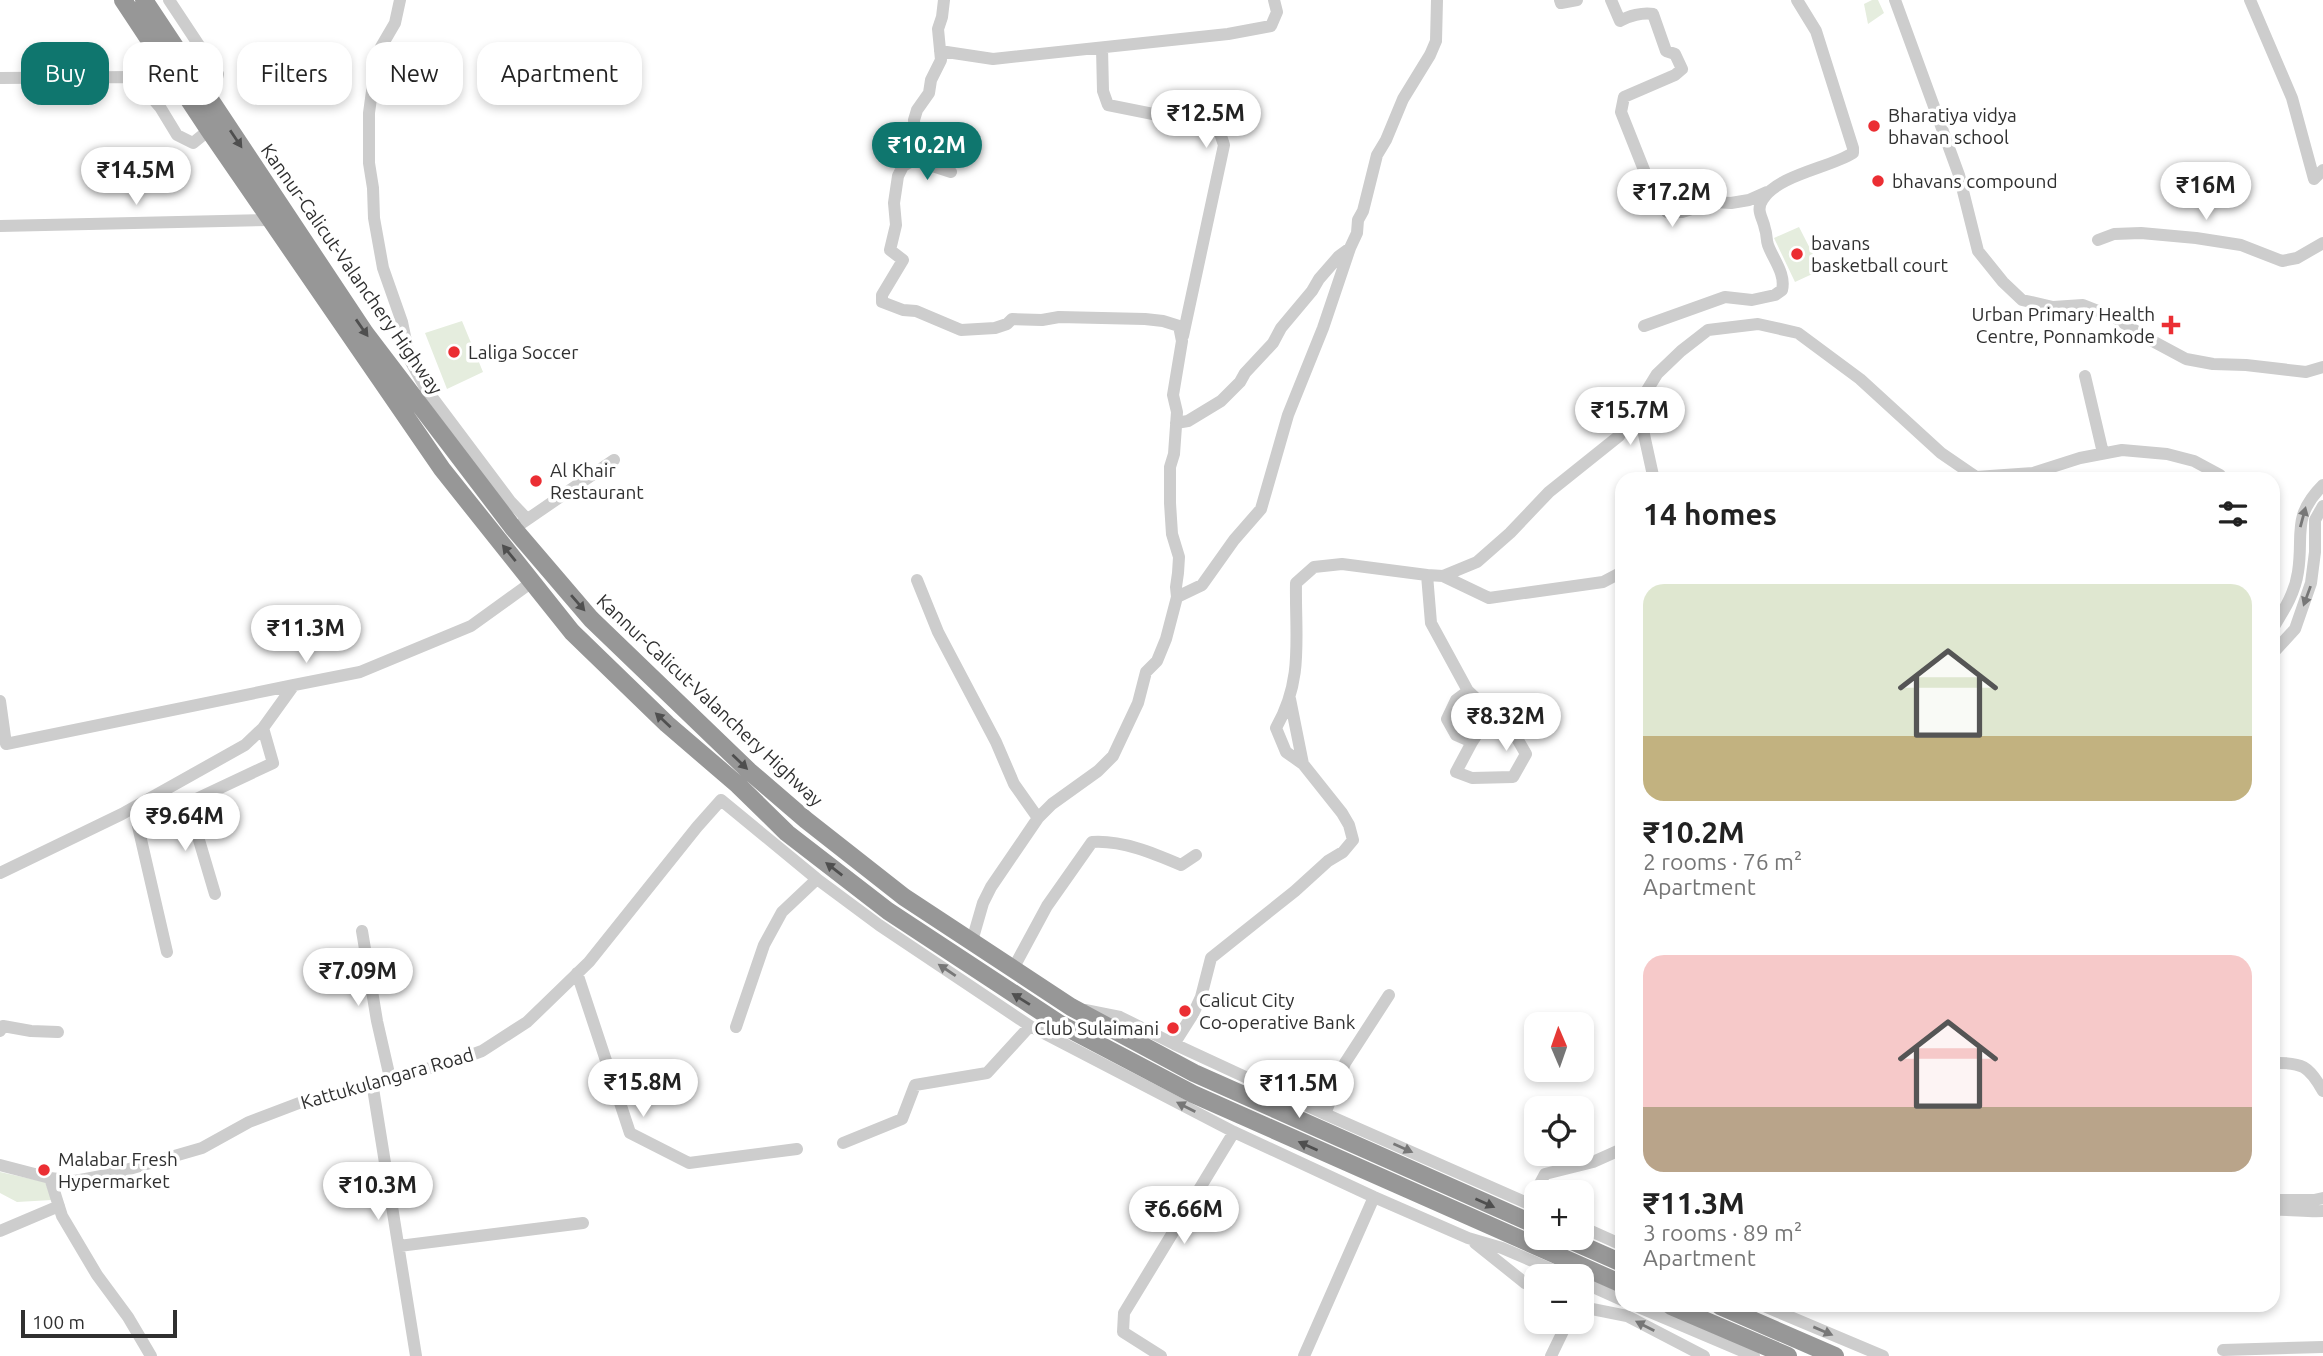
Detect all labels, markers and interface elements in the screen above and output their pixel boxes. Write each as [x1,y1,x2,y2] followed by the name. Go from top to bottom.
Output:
[21,42,109,105] chip: Buy
[123,42,223,105] chip: Rent
[237,42,352,105] chip: Filters
[366,42,463,105] chip: New
[477,42,642,105] chip: Apartment
[1149,90,1263,150] pin: ₹12.5M
[1167,100,1245,125] text: ₹12.5M
[1888,104,2017,148] place label: Bharatiya vidya bhavan school
[1866,118,1882,134] marker: Bharatiya vidya bhavan school
[870,122,984,182] pin: ₹10.2M
[229,129,242,149] one-way arrow
[888,132,966,157] text: ₹10.2M
[257,139,447,399] street label: Kannur-Calicut-Valanchery Highway
[79,148,193,207] pin: ₹14.5M
[97,157,175,182] text: ₹14.5M
[2165,162,2247,222] pin: ₹16M
[1615,170,1729,229] pin: ₹17.2M
[1892,170,2058,192] place label: bhavans compound
[2176,172,2236,197] text: ₹16M
[1870,173,1886,189] marker: bhavans compound
[1633,179,1711,204] text: ₹17.2M
[1811,232,1948,276] place label: bavans basketball court
[1789,246,1805,262] marker: bavans basketball court
[1971,303,2155,347] place label: Urban Primary Health Centre, Ponnamkode
[2161,315,2181,335] marker: Urban Primary Health Centre, Ponnamkode
[355,319,369,337] one-way arrow
[468,341,578,363] place label: Laliga Soccer
[446,344,462,360] marker: Laliga Soccer
[1573,388,1687,447] pin: ₹15.7M
[1591,397,1669,422] text: ₹15.7M
[550,459,644,503] place label: Al Khair Restaurant
[528,473,544,489] marker: Al Khair Restaurant
[2214,495,2252,533] icon: filters
[1643,497,1777,531] text: 14 homes
[2299,506,2309,527] one-way arrow
[502,544,517,562] one-way arrow
[2301,585,2312,606] one-way arrow
[592,589,828,811] street label: Kannur-Calicut-Valanchery Highway
[570,595,585,612] one-way arrow
[249,606,363,665] pin: ₹11.3M
[267,615,345,640] text: ₹11.3M
[1885,630,2011,756] icon: home
[1449,694,1563,753] pin: ₹8.32M
[1467,703,1545,728] text: ₹8.32M
[654,712,672,728] one-way arrow
[732,754,749,771] one-way arrow
[128,794,242,853] pin: ₹9.64M
[146,803,224,828] text: ₹9.64M
[1643,815,1745,849] text: ₹10.2M
[1643,849,1802,874] text: 2 rooms · 76 m²
[825,863,843,877] one-way arrow
[1643,874,1756,899] text: Apartment
[301,948,415,1008] pin: ₹7.09M
[319,958,397,983] text: ₹7.09M
[937,964,956,977] one-way arrow
[1199,989,1356,1033] place label: Calicut City Co-operative Bank
[1011,992,1031,1005] one-way arrow
[1885,1001,2011,1127] icon: home
[1177,1003,1193,1019] marker: Calicut City Co-operative Bank
[1524,1012,1594,1082] north arrow
[1524,1012,1594,1334] map controls
[1034,1017,1159,1039] place label: Club Sulaimani
[1165,1020,1181,1036] marker: Club Sulaimani
[298,1043,476,1113] street label: Kattukulangara Road
[586,1060,700,1119] pin: ₹15.8M
[1242,1060,1356,1120] pin: ₹11.5M
[604,1069,682,1094] text: ₹15.8M
[1260,1070,1338,1095] text: ₹11.5M
[1524,1096,1594,1166] button: locate
[1176,1101,1196,1113] one-way arrow
[1298,1140,1318,1152] one-way arrow
[1393,1142,1413,1154] one-way arrow
[58,1148,178,1192] place label: Malabar Fresh Hypermarket
[36,1162,52,1178] marker: Malabar Fresh Hypermarket
[321,1162,435,1222] pin: ₹10.3M
[339,1172,417,1197] text: ₹10.3M
[1524,1180,1594,1250] button: +
[1127,1186,1241,1246] pin: ₹6.66M
[1643,1186,1745,1220] text: ₹11.3M
[1145,1196,1223,1221] text: ₹6.66M
[1475,1198,1496,1209] one-way arrow
[1643,1220,1802,1245] text: 3 rooms · 89 m²
[1643,1245,1756,1270] text: Apartment
[1524,1264,1594,1334] button: −
[21,1307,177,1339] scale bar
[32,1311,85,1333] text: 100 m
[1635,1320,1655,1331] one-way arrow
[1813,1325,1833,1337] one-way arrow

